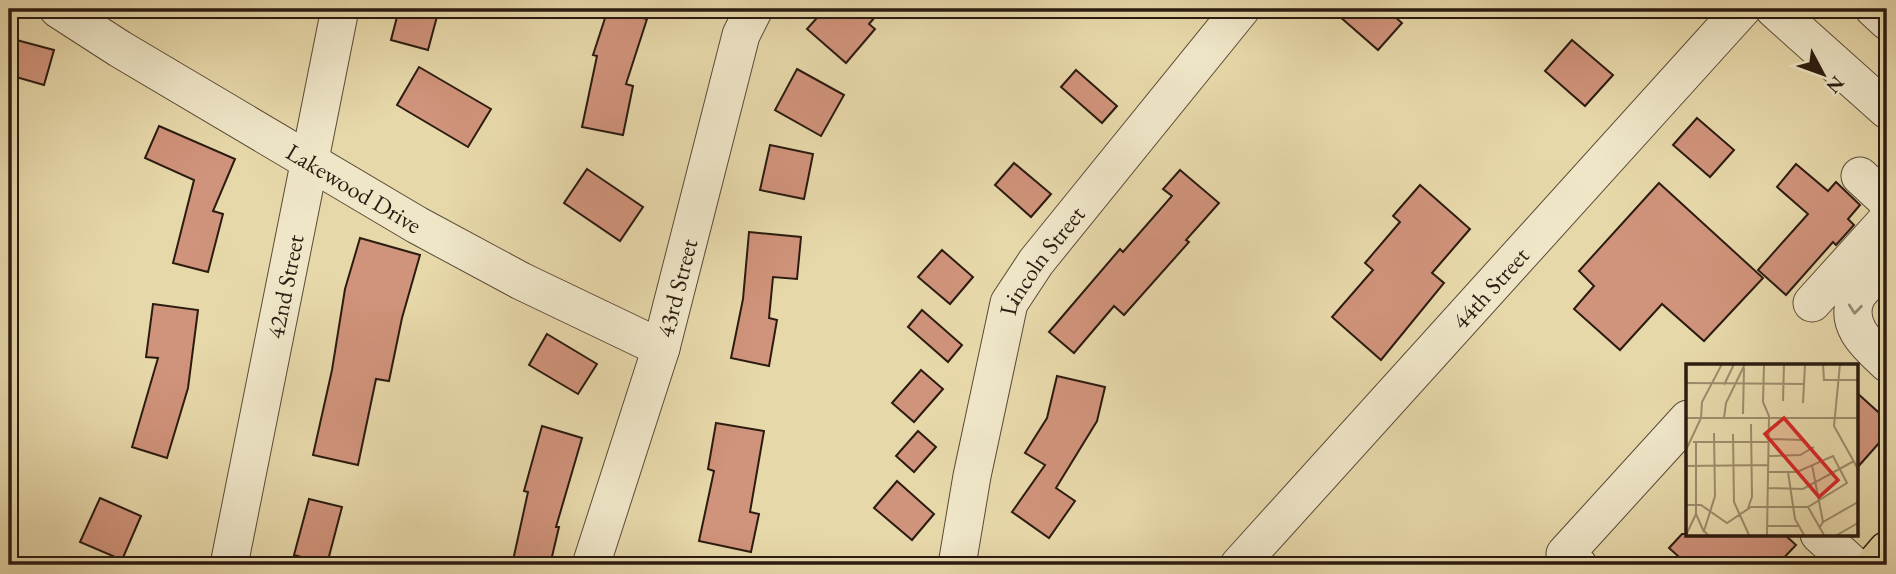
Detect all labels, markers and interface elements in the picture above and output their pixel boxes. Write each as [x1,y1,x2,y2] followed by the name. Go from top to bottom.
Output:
[1787,38,1857,108] north arrow
[1821,71,1850,99] text: N
[281,136,428,240] street label: Lakewood Drive
[991,199,1091,318] street label: Lincoln Street
[259,231,310,341] street label: 42nd Street
[649,235,704,341] street label: 43rd Street
[1445,240,1535,335] street label: 44th Street
[1848,304,1863,315] one-way arrow
[1686,364,1857,536] inset map

